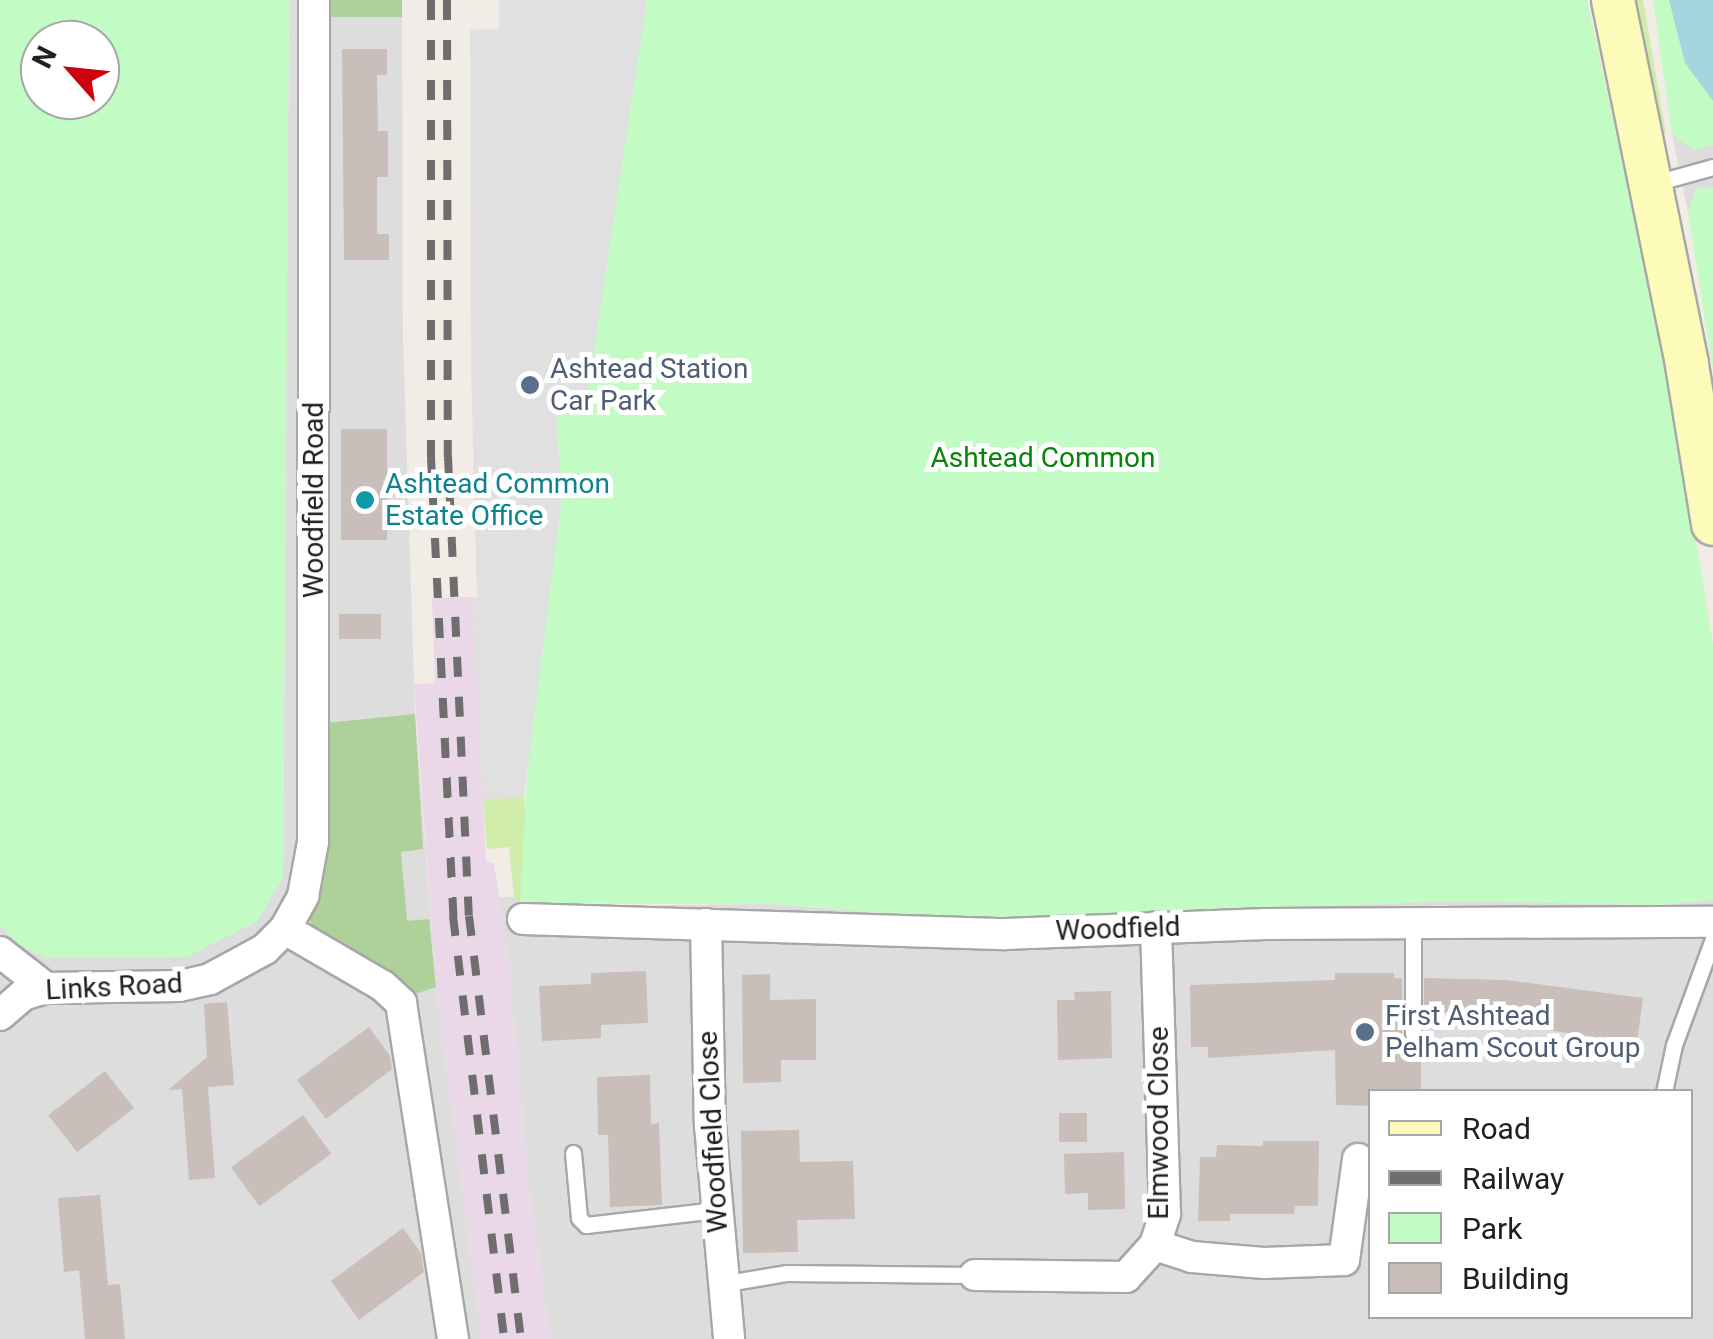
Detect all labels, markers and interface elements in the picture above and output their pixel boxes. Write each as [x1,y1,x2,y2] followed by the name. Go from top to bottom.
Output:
[20,20,120,120] north arrow
[25,41,64,73] text: N
[550,352,749,418] place label: Ashtead Station Car Park
[519,374,541,396] marker: Ashtead Station Car Park
[297,402,331,598] street label: Woodfield Road
[931,441,1155,475] park label: Ashtead Common
[385,467,610,533] place label: Ashtead Common Estate Office
[354,489,376,511] marker: Ashtead Common Estate Office
[1055,910,1181,948] street label: Woodfield
[45,967,183,1007] street label: Links Road
[1385,999,1640,1065] place label: First Ashtead Pelham Scout Group
[1354,1021,1376,1043] marker: First Ashtead Pelham Scout Group
[1142,1026,1176,1220] street label: Elmwood Close
[691,1030,735,1234] street label: Woodfield Close
[1368,1089,1693,1319] legend
[1462,1111,1531,1146] text: Road
[1462,1161,1564,1196] text: Railway
[1462,1211,1522,1246] text: Park
[1462,1261,1569,1296] text: Building

